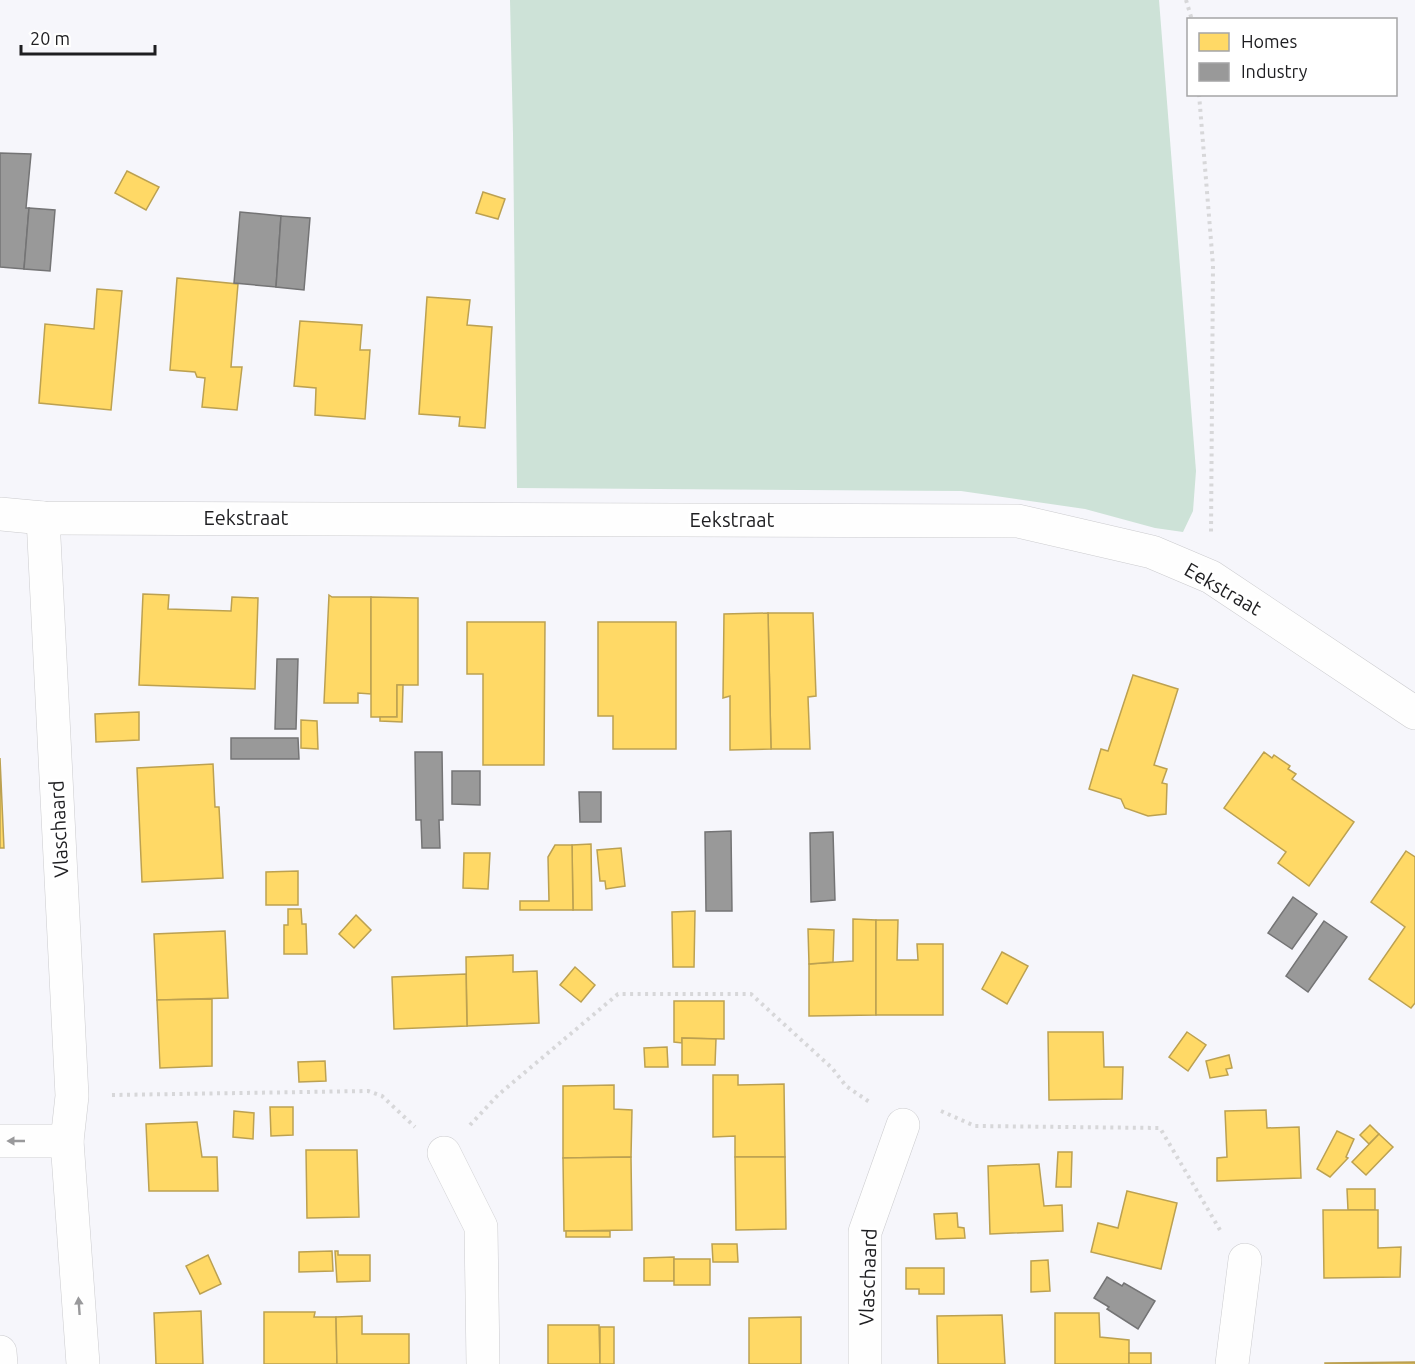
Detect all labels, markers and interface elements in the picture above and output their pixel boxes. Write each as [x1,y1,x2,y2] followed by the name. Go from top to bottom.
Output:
[21,18,154,56] scale bar
[1187,18,1397,96] legend
[30,28,70,48] text: 20 m
[1241,31,1298,51] text: Homes
[1241,61,1308,81] text: Industry
[204,506,289,529] street label: Eekstraat
[690,508,775,531] street label: Eekstraat
[1181,557,1266,620] street label: Eekstraat
[44,780,73,878] street label: Vlaschaard
[7,1136,26,1146] one-way arrow
[854,1228,881,1326] street label: Vlaschaard
[74,1296,84,1315] one-way arrow

